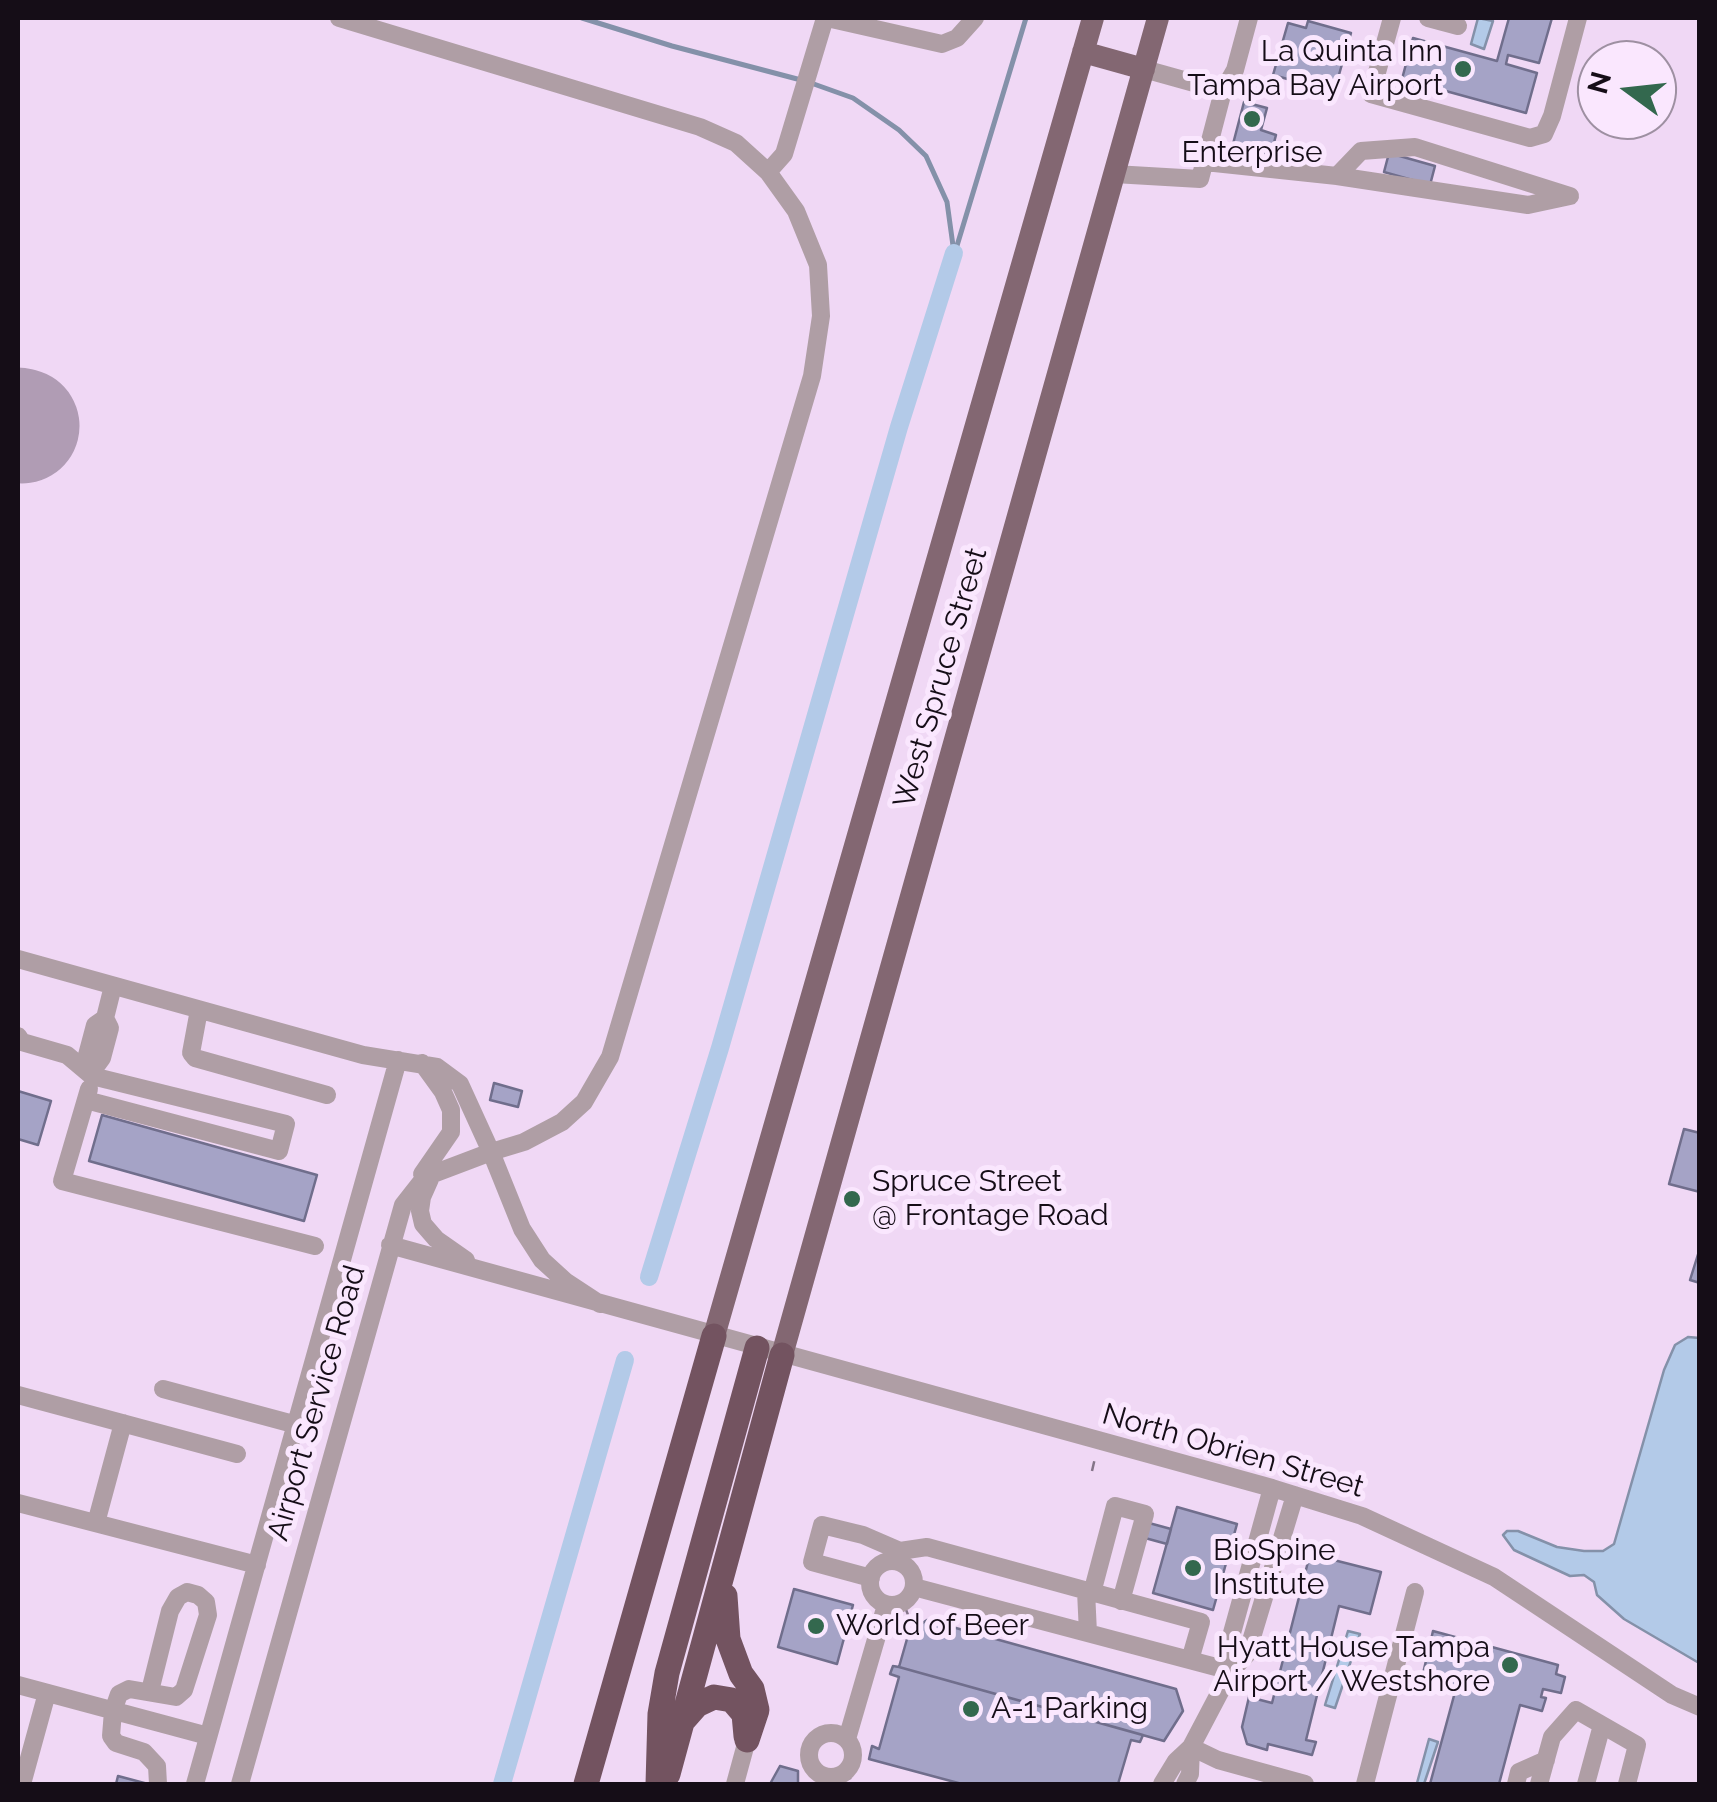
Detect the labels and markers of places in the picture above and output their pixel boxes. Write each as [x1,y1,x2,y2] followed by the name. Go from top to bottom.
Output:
[1187,34,1443,104] place label: La Quinta Inn Tampa Bay Airport
[1452,58,1474,80] marker: La Quinta Inn Tampa Bay Airport
[1241,108,1263,130] marker: Enterprise
[1181,135,1323,171] place label: Enterprise
[872,1164,1109,1234] place label: Spruce Street @ Frontage Road
[841,1188,863,1210] marker: Spruce Street @ Frontage Road
[1213,1533,1336,1604] place label: BioSpine Institute
[1182,1557,1204,1579] marker: BioSpine Institute
[836,1608,1029,1644] place label: World of Beer
[805,1615,827,1637] marker: World of Beer
[1213,1630,1490,1700] place label: Hyatt House Tampa Airport / Westshore
[1499,1654,1521,1676] marker: Hyatt House Tampa Airport / Westshore
[991,1691,1148,1727] place label: A-1 Parking
[960,1698,982,1720] marker: A-1 Parking

